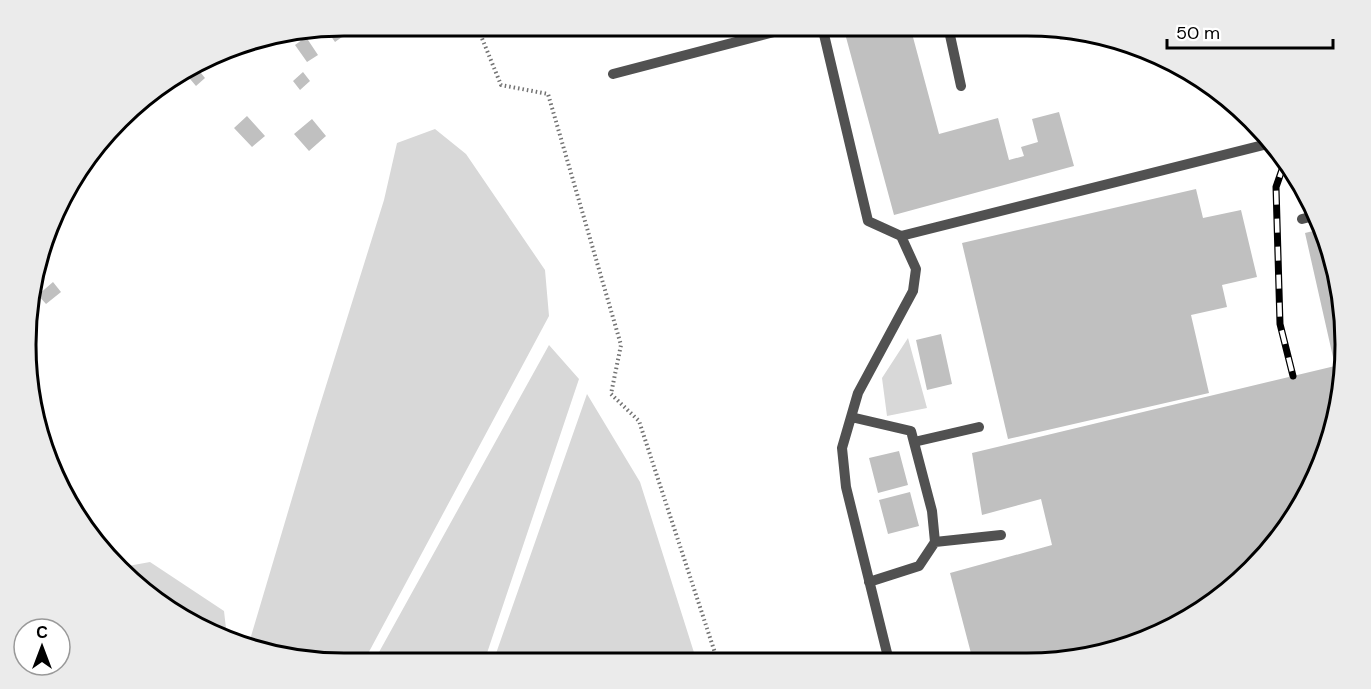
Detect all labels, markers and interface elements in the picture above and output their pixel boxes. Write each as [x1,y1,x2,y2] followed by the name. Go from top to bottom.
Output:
[1167,12,1334,50] scale bar
[1176,21,1220,45] text: 50 m
[12,617,72,677] north arrow
[36,622,48,643] text: С

